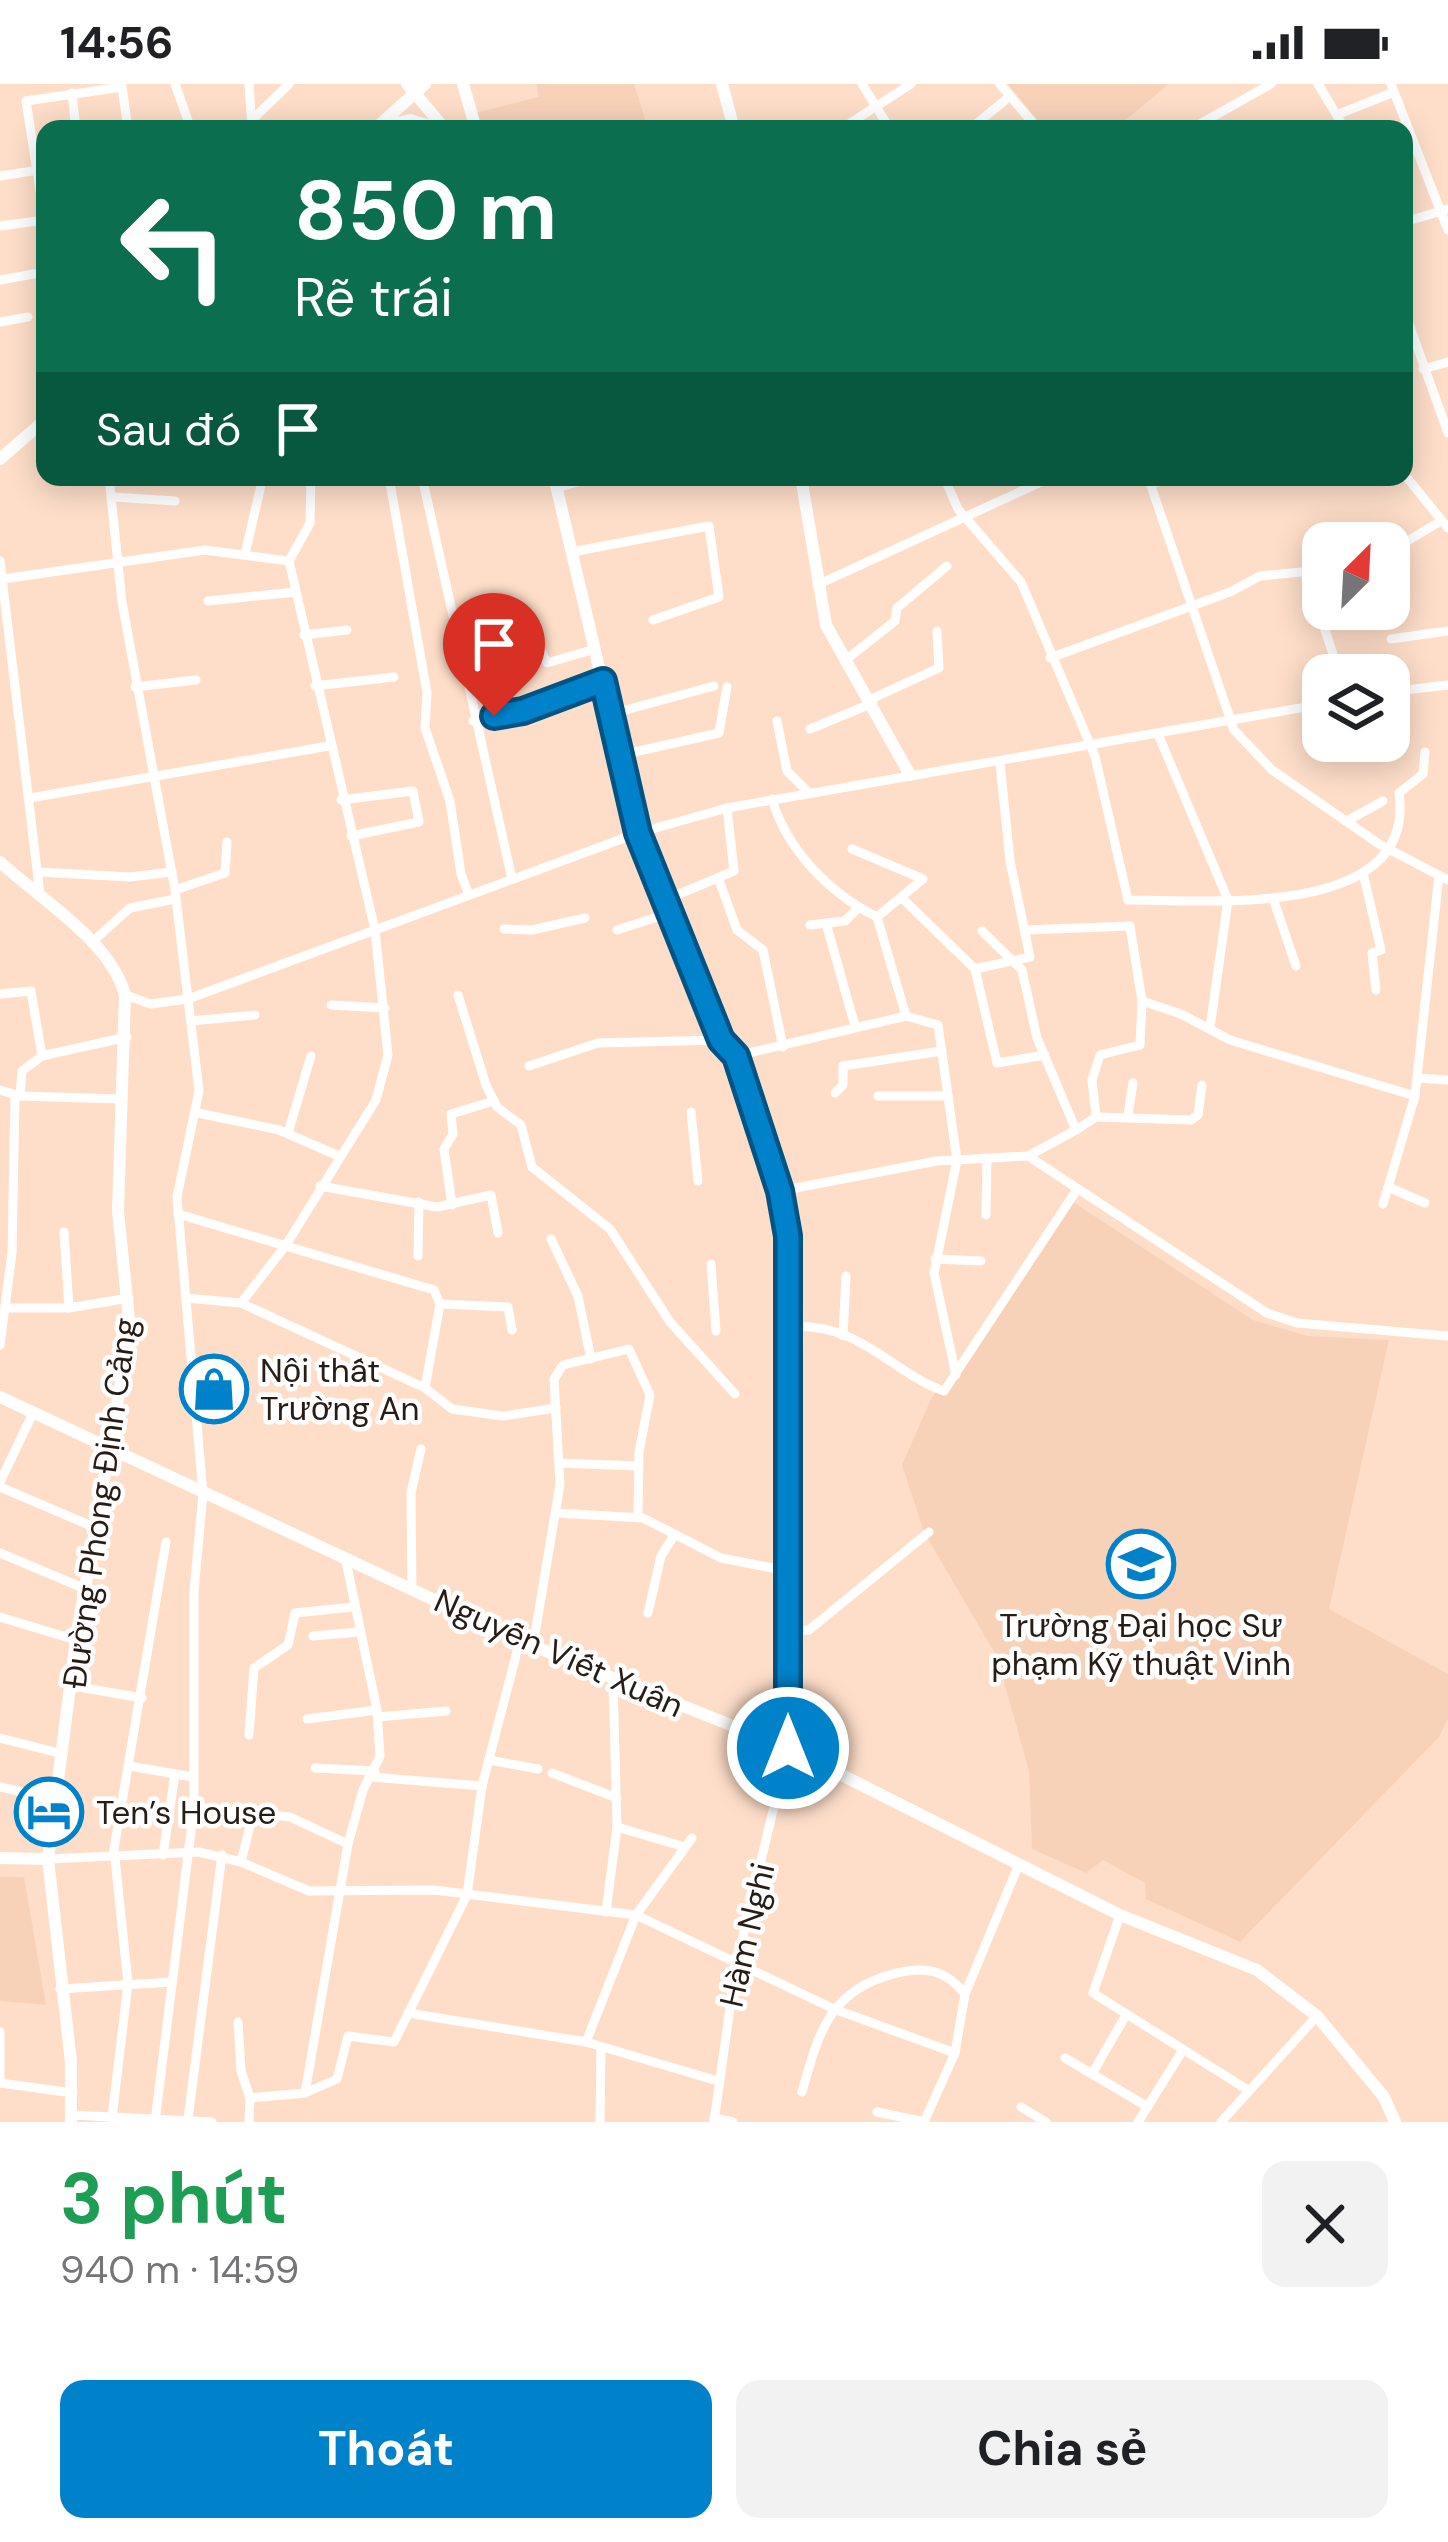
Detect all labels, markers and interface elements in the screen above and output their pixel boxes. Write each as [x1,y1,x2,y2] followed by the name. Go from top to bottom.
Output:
[60,13,174,72] text: 14:56
[294,156,557,265] text: 850 m
[96,168,252,324] icon: left
[294,262,453,333] text: Rẽ trái
[265,396,331,462] icon: arrive
[96,400,241,459] text: Sau đó
[1302,522,1410,630] north arrow
[1302,522,1410,762] map controls
[443,593,545,716] pin
[461,611,527,677] icon: arrive
[1302,654,1410,762] button: layers
[53,1315,147,1691] street label: Đường Phong Định Cảng
[260,1349,420,1430] place label: Nội thất Trường An
[179,1354,249,1424] shop icon: Nội thất Trường An
[1106,1529,1176,1599] school or university icon: Trường Đại học Sư phạm Kỹ thuật Vinh
[428,1579,690,1727] street label: Nguyễn Viết Xuân
[991,1604,1291,1685] place label: Trường Đại học Sư phạm Kỹ thuật Vinh
[725,1685,851,1811] position arrow
[14,1777,84,1847] hotel icon: Ten’s House
[96,1791,276,1834] place label: Ten’s House
[710,1859,784,2011] street label: Hàm Nghi
[60,2152,288,2245] text: 3 phút
[1262,2161,1388,2287] button: close
[60,2244,299,2295] text: 940 m · 14:59
[60,2380,712,2518] button: Thoát
[736,2380,1388,2518] button: Chia sẻ

